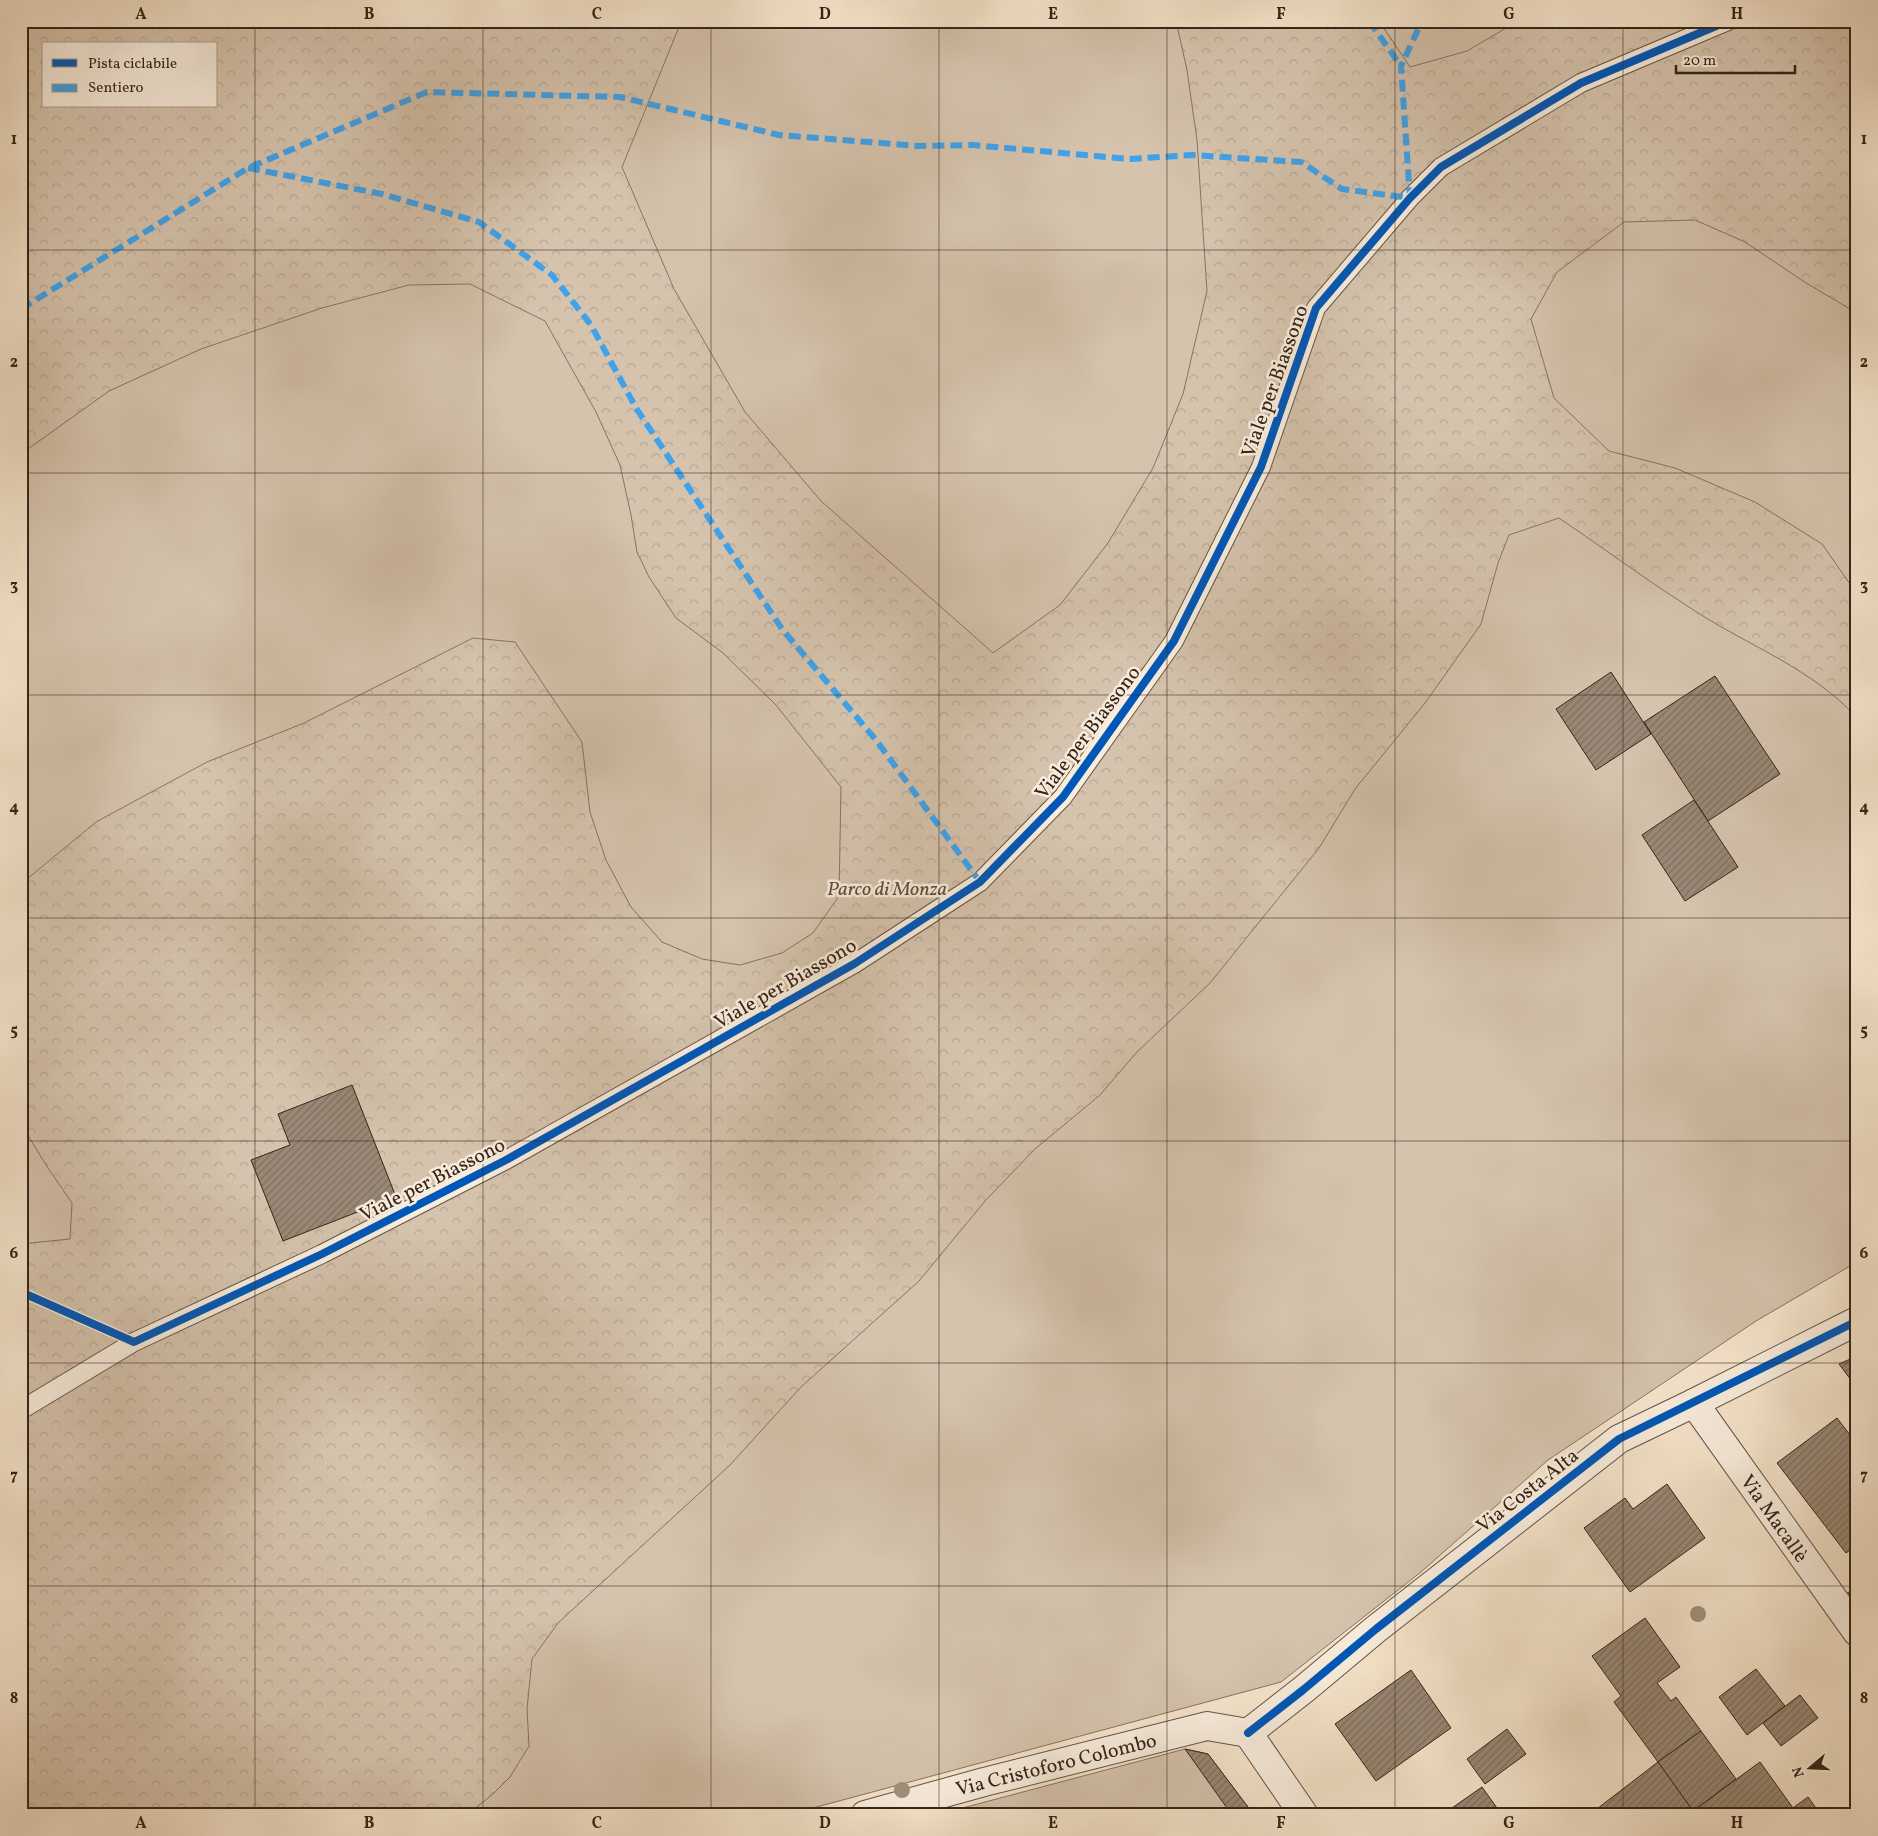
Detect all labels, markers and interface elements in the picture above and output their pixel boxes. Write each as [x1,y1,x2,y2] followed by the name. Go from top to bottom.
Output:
[135,4,147,26] text: A
[364,4,375,26] text: B
[592,4,602,26] text: C
[819,4,831,26] text: D
[1048,4,1058,26] text: E
[1276,4,1286,26] text: F
[1503,4,1515,26] text: G
[1731,4,1743,26] text: H
[42,42,218,108] legend
[1676,42,1794,74] scale bar
[1683,51,1716,72] text: 20 m
[88,54,177,75] text: Pista ciclabile
[88,78,144,99] text: Sentiero
[11,129,17,151] text: 1
[1861,129,1867,151] text: 1
[1235,302,1316,462] street label: Viale per Biassono
[10,352,18,374] text: 2
[1860,352,1868,374] text: 2
[10,575,18,597] text: 3
[1860,575,1868,597] text: 3
[1029,661,1148,806] street label: Viale per Biassono
[9,797,19,819] text: 4
[1859,797,1869,819] text: 4
[827,876,947,904] park label: Parco di Monza
[710,933,862,1037] street label: Viale per Biassono
[10,1020,18,1042] text: 5
[1860,1020,1868,1042] text: 5
[355,1132,511,1230] street label: Viale per Biassono
[10,1243,19,1265] text: 6
[1860,1243,1869,1265] text: 6
[1471,1443,1585,1540] street label: Via Costa Alta
[10,1465,18,1487] text: 7
[1860,1465,1868,1487] text: 7
[1733,1469,1814,1569] street label: Via Macallè
[10,1688,18,1710] text: 8
[1860,1688,1868,1710] text: 8
[953,1727,1160,1804] street label: Via Cristoforo Colombo
[1786,1744,1836,1794] north arrow
[1788,1764,1810,1780] text: N
[135,1813,147,1835] text: A
[364,1813,375,1835] text: B
[592,1813,602,1835] text: C
[819,1813,831,1835] text: D
[1048,1813,1058,1835] text: E
[1276,1813,1286,1835] text: F
[1503,1813,1515,1835] text: G
[1731,1813,1743,1835] text: H

